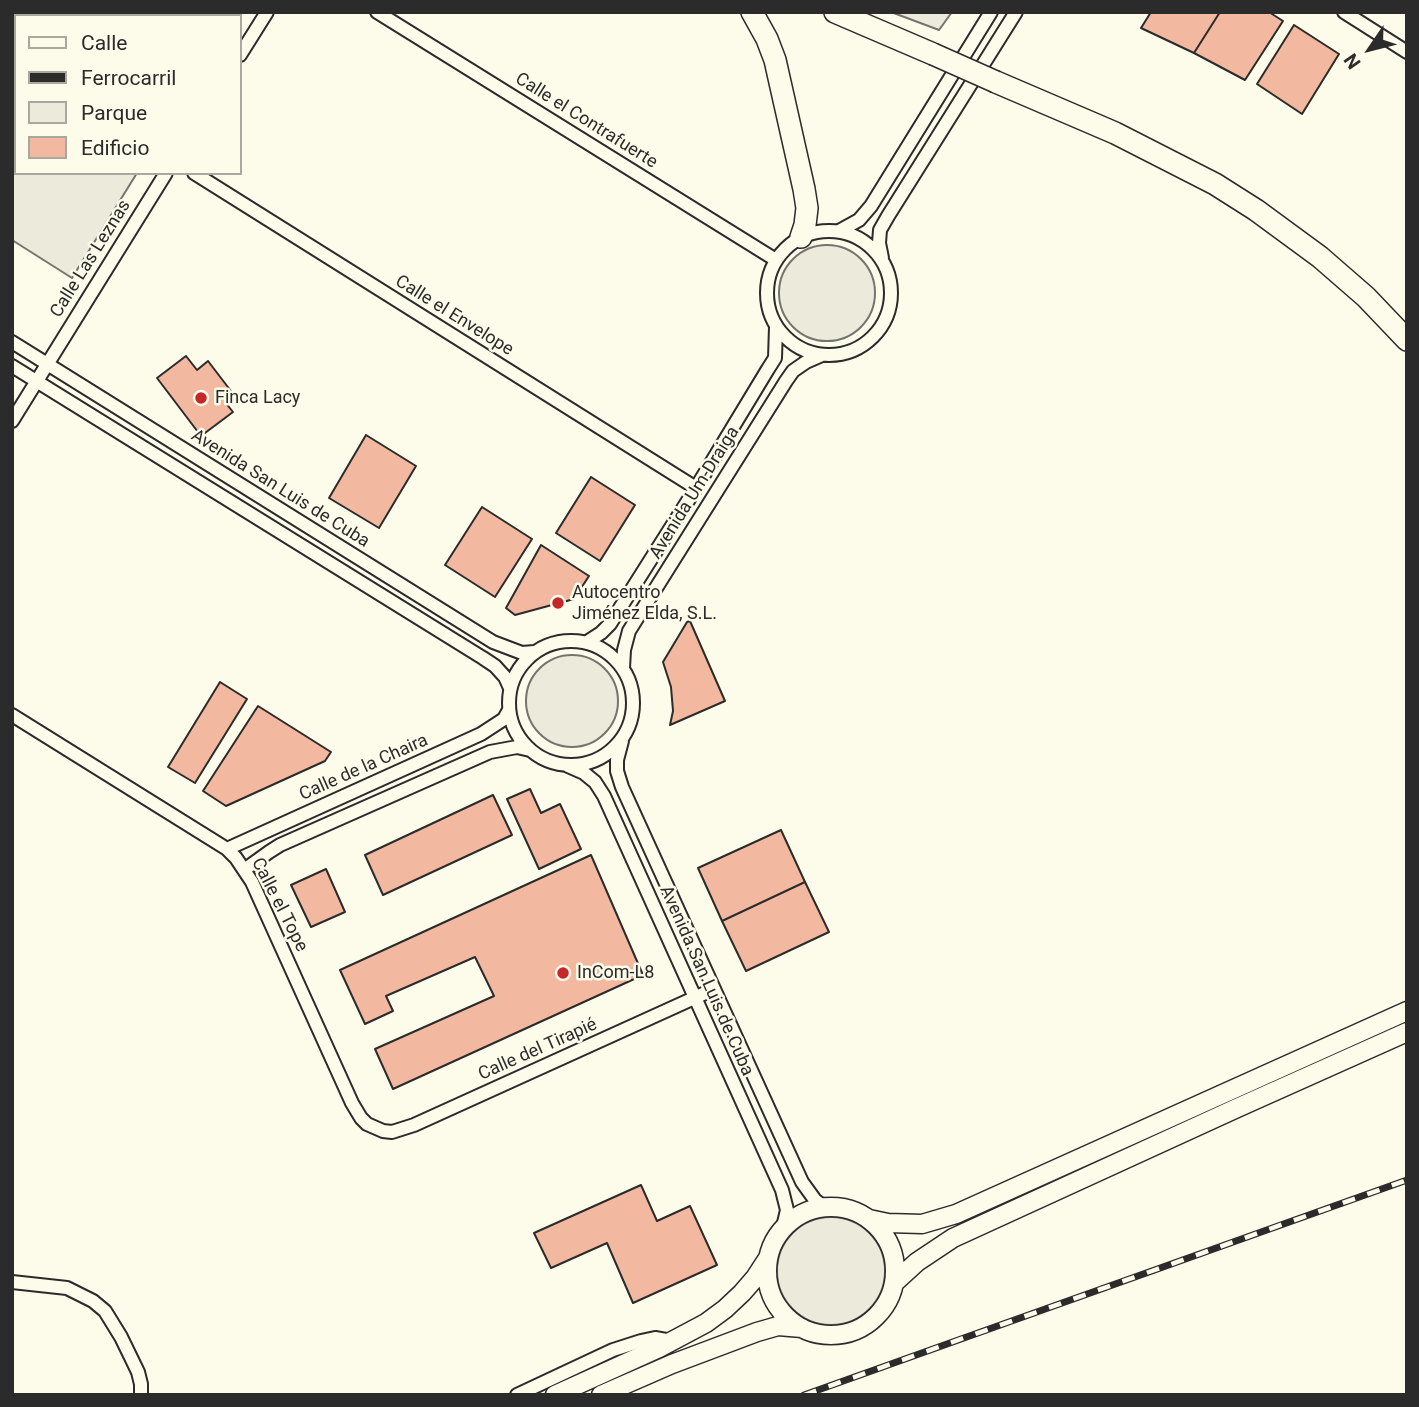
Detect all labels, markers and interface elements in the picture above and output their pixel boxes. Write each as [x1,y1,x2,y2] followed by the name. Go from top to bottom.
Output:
[14,14,242,175] legend
[1335,14,1405,84] north arrow
[81,31,127,55] text: Calle
[1339,49,1366,73] text: N
[81,66,176,90] text: Ferrocarril
[511,68,661,174] street label: Calle el Contrafuerte
[81,101,147,125] text: Parque
[81,136,149,160] text: Edificio
[46,196,136,322] street label: Calle Las Leznas
[391,271,517,361] street label: Calle el Envelope
[215,387,300,409] place label: Finca Lacy
[193,390,209,406] marker: Finca Lacy
[646,423,744,563] street label: Avenida Um-Draiga
[187,425,373,553] street label: Avenida San Luis de Cuba
[572,582,717,624] place label: Autocentro Jiménez Elda, S.L.
[550,595,566,611] marker: Autocentro Jiménez Elda, S.L.
[296,730,432,806] street label: Calle de la Chaira
[246,854,312,956] street label: Calle el Tope
[654,882,758,1080] street label: Avenida San Luis de Cuba
[577,962,654,984] place label: InCom-L8
[555,965,571,981] marker: InCom-L8
[475,1014,601,1086] street label: Calle del Tirapié

